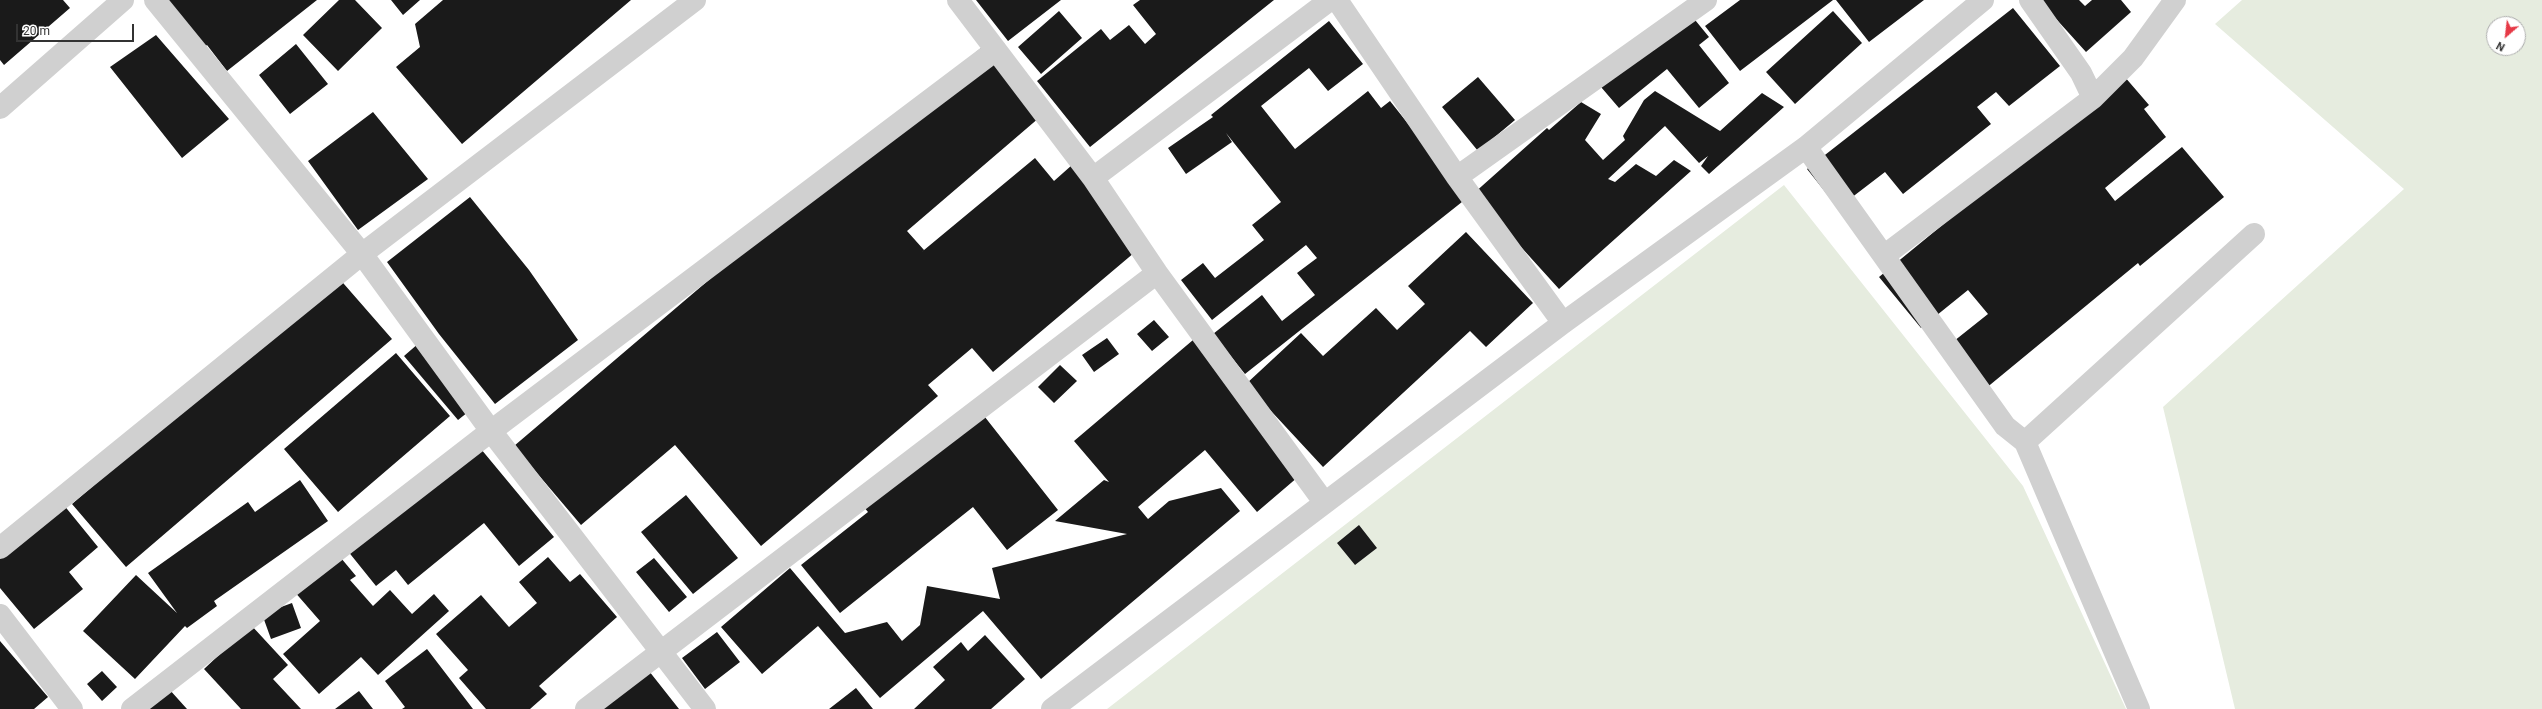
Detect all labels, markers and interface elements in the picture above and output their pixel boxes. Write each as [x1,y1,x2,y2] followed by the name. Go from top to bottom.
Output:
[18,16,136,42] scale bar
[2486,16,2526,56] north arrow
[23,24,50,38] text: 20 m
[2494,39,2507,54] text: N

